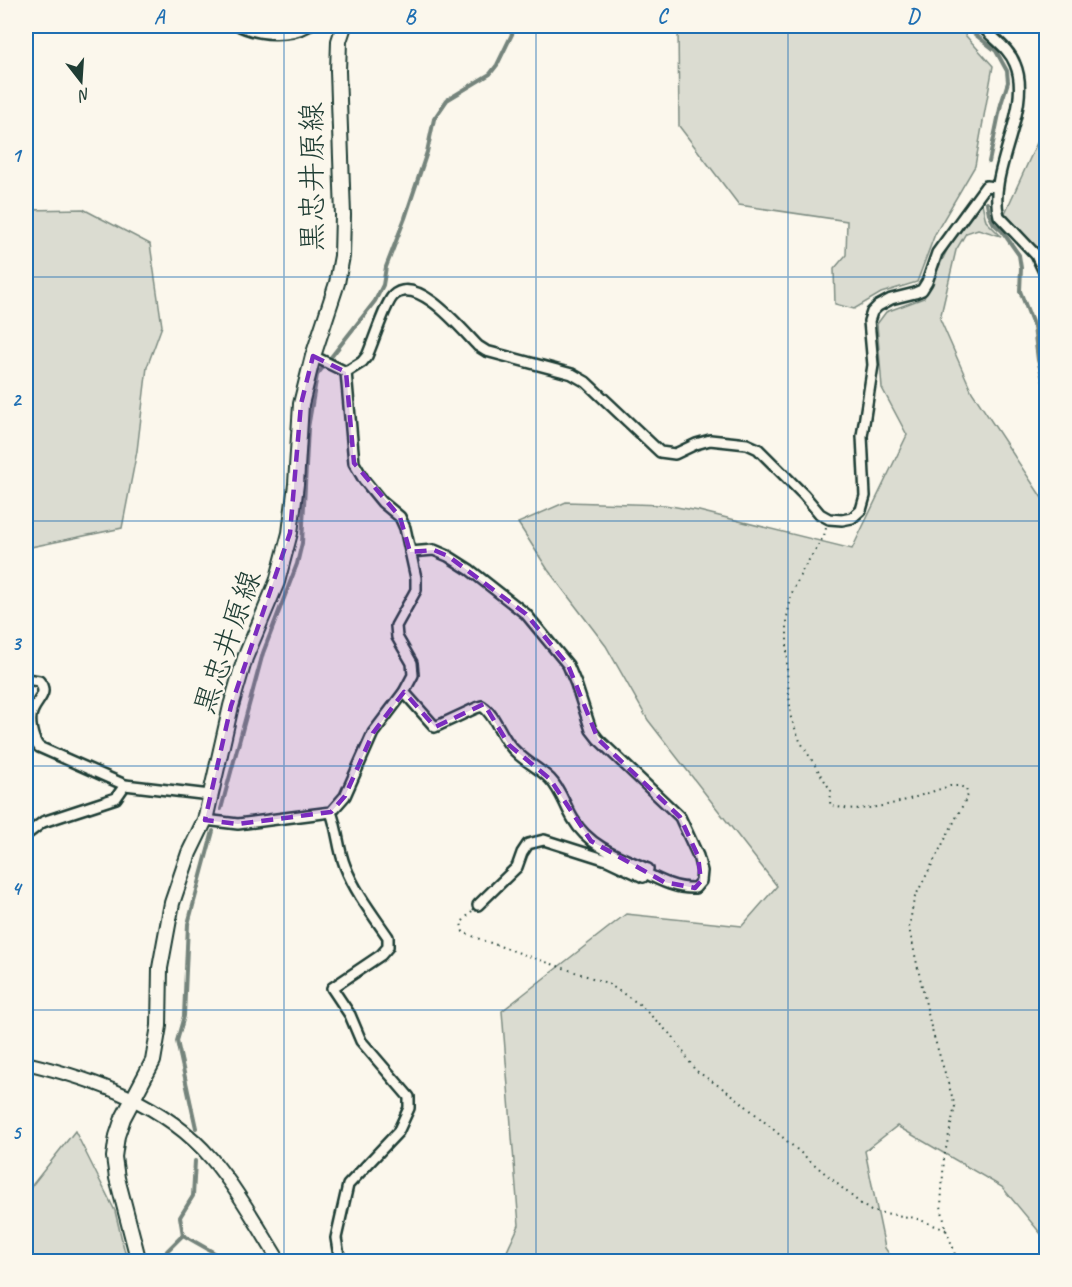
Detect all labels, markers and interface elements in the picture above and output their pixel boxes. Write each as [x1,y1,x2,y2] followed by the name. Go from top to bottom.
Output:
[154,4,166,29] text: A
[405,4,417,29] text: B
[657,4,669,29] text: C
[907,4,921,29] text: D
[51,51,111,111] north arrow
[74,83,93,106] text: N
[293,102,331,252] street label: 黒忠井原線
[12,143,23,168] text: 1
[12,387,23,412] text: 2
[185,565,269,719] street label: 黒忠井原線
[12,631,23,656] text: 3
[12,876,24,901] text: 4
[12,1120,23,1145] text: 5

